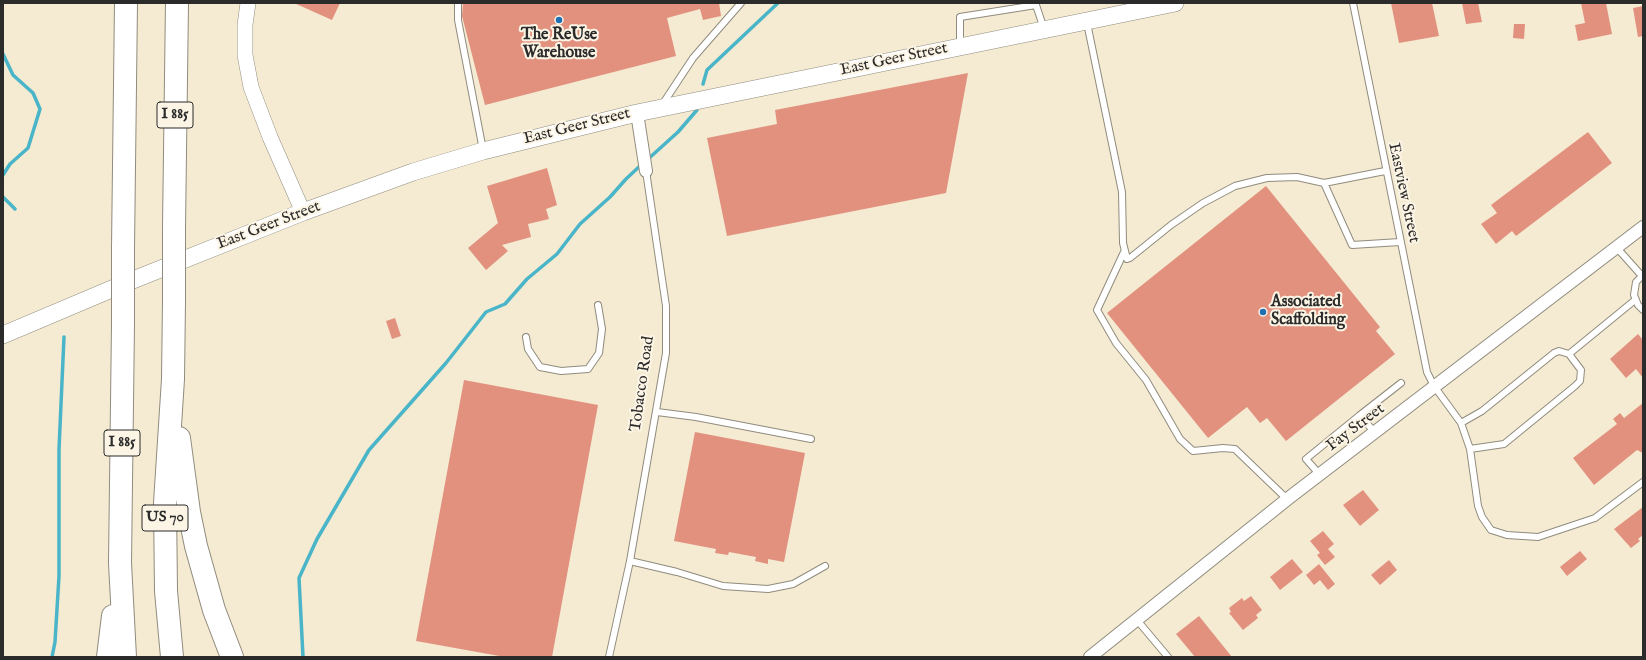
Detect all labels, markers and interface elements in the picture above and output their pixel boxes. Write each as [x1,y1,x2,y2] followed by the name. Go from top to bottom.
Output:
[554,15,564,25] marker: The ReUse Warehouse
[521,26,597,64] place label: The ReUse Warehouse
[839,39,949,81] street label: East Geer Street
[157,102,193,128] road number: I 885
[522,104,632,150] street label: East Geer Street
[1383,141,1423,245] street label: Eastview Street
[215,197,323,255] street label: East Geer Street
[1271,293,1345,331] place label: Associated Scaffolding
[1258,307,1268,317] marker: Associated Scaffolding
[627,335,659,433] street label: Tobacco Road
[1323,400,1389,456] street label: Fay Street
[104,430,140,456] road number: I 885
[142,505,188,531] road number: US 70

